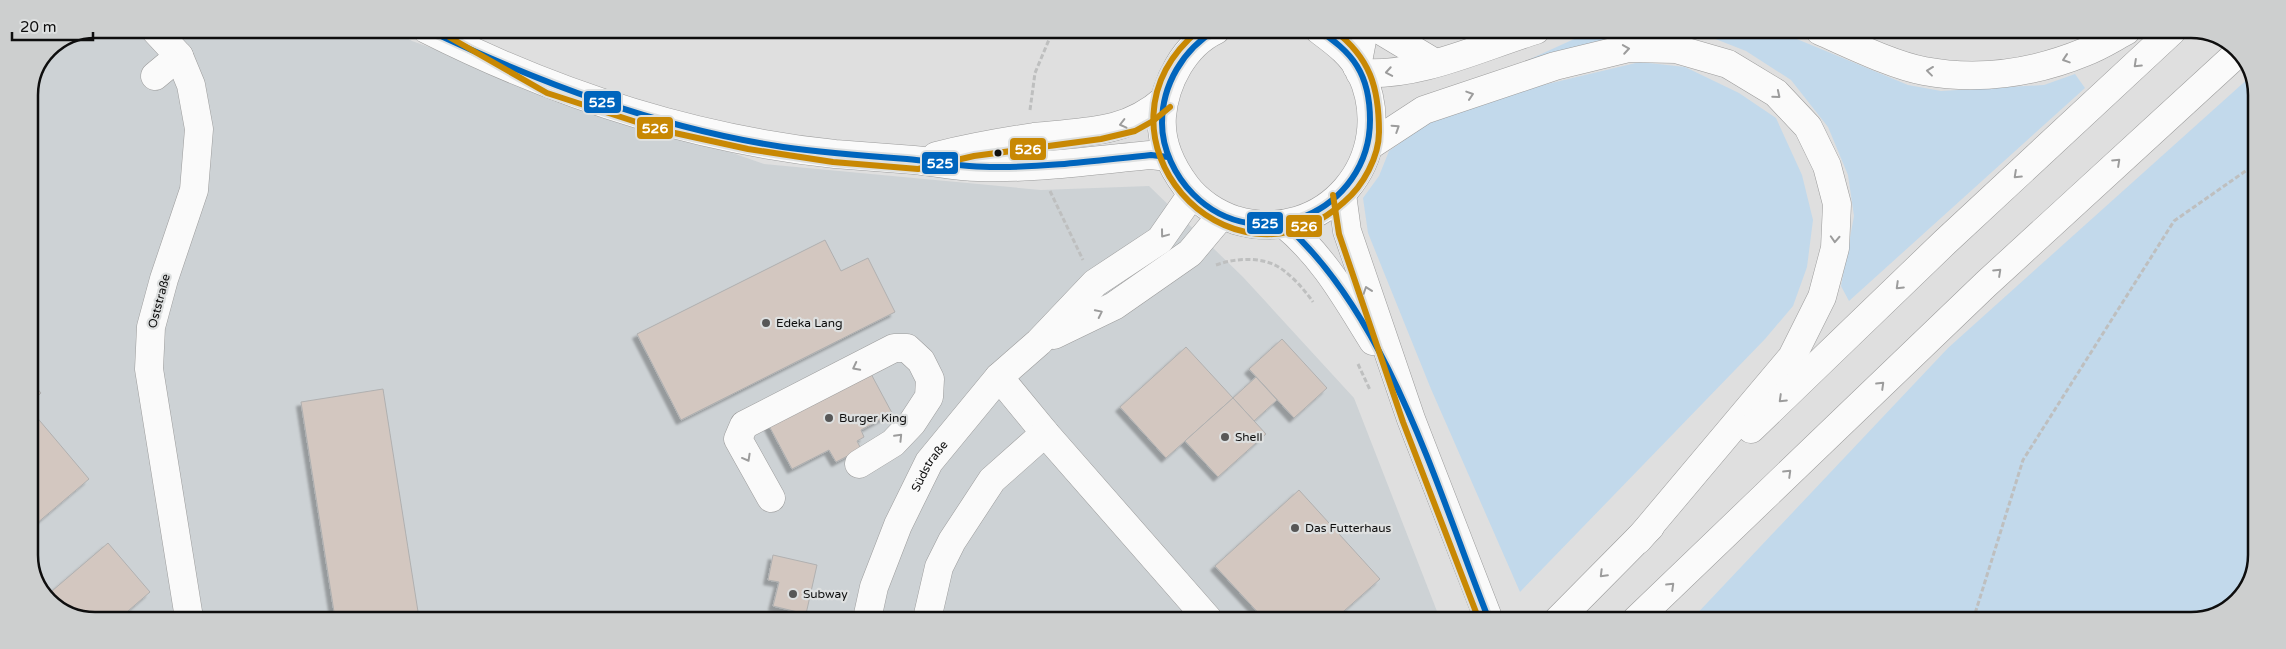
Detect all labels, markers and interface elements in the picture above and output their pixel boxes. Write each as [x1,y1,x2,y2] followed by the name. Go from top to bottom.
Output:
[12,10,94,42] scale bar
[20,18,57,36] text: 20 m
[1621,45,1630,55] one-way arrow
[2062,53,2071,63] one-way arrow
[2133,58,2142,67] one-way arrow
[1925,66,1933,77] one-way arrow
[1384,67,1393,77] one-way arrow
[1771,89,1780,98] one-way arrow
[583,90,622,114] line badge: 525
[1465,90,1474,100] one-way arrow
[589,94,615,111] text: 525
[636,116,674,140] line badge: 526
[1119,119,1127,129] one-way arrow
[642,120,668,137] text: 526
[1391,125,1400,134] one-way arrow
[1009,137,1047,161] line badge: 526
[1015,141,1041,158] text: 526
[993,148,1003,158] unlabelled marker
[921,151,959,175] line badge: 525
[927,155,953,172] text: 525
[2112,159,2121,168] one-way arrow
[2014,169,2023,178] one-way arrow
[1246,211,1284,235] line badge: 525
[1285,214,1323,238] line badge: 526
[1252,215,1278,232] text: 525
[1291,218,1317,235] text: 526
[1161,228,1169,237] one-way arrow
[1830,236,1840,243] one-way arrow
[1992,269,2001,278] one-way arrow
[145,272,173,330] street label: Oststraße
[1896,280,1905,289] one-way arrow
[1363,286,1373,295] one-way arrow
[1094,309,1103,319] one-way arrow
[776,316,843,330] place label: Edeka Lang
[760,317,772,329] marker: Edeka Lang
[852,361,861,371] one-way arrow
[1875,382,1884,391] one-way arrow
[1779,393,1788,402] one-way arrow
[839,411,907,425] place label: Burger King
[823,412,835,424] marker: Burger King
[1235,430,1262,444] place label: Shell
[1219,431,1231,443] marker: Shell
[893,433,902,442] one-way arrow
[908,438,951,494] street label: Südstraße
[741,453,751,462] one-way arrow
[1783,470,1792,479] one-way arrow
[1305,521,1391,535] place label: Das Futterhaus
[1289,522,1301,534] marker: Das Futterhaus
[1600,568,1609,577] one-way arrow
[1665,582,1674,591] one-way arrow
[803,587,848,601] place label: Subway
[787,588,799,600] marker: Subway

